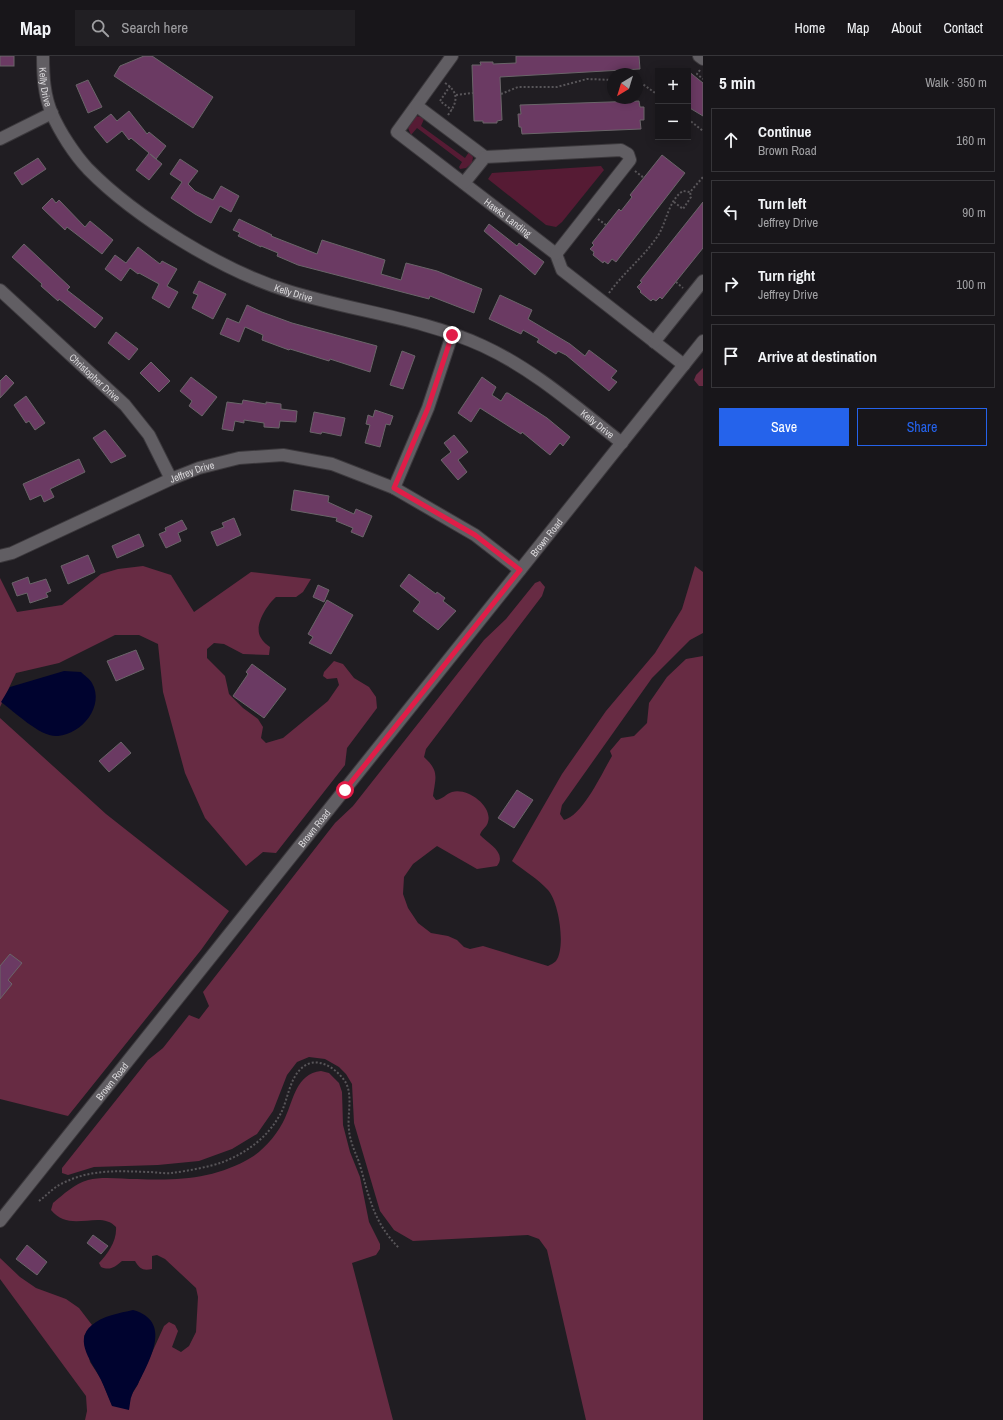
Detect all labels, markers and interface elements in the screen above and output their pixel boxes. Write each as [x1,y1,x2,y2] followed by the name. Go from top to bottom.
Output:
[75,10,355,46] search box
[20,15,51,41] text: Map
[89,17,111,39] icon: search
[121,17,188,38] text: Search here
[794,19,825,37] text: Home
[847,19,869,37] text: Map
[891,19,921,37] text: About
[943,19,983,37] text: Contact
[37,67,55,109] street label: Kelly Drive
[607,68,643,104] north arrow
[655,68,691,140] map controls
[655,68,691,104] button: +
[719,71,755,94] text: 5 min
[925,74,987,91] text: Walk · 350 m
[655,104,691,140] button: −
[758,121,811,142] text: Continue
[720,129,742,151] icon: ahead
[956,132,986,149] text: 160 m
[758,142,817,159] text: Brown Road
[758,193,806,214] text: Turn left
[482,195,535,240] street label: Hawks Landing
[720,201,742,223] icon: left
[962,204,986,221] text: 90 m
[758,214,818,231] text: Jeffrey Drive
[758,265,815,286] text: Turn right
[720,273,742,295] icon: right
[956,276,986,293] text: 100 m
[273,281,315,304] street label: Kelly Drive
[758,286,818,303] text: Jeffrey Drive
[443,326,461,344] route end
[720,345,742,367] icon: arrive
[758,346,877,367] text: Arrive at destination
[67,351,123,404] street label: Christopher Drive
[578,406,618,441] street label: Kelly Drive
[719,408,849,446] button: Save
[857,408,987,446] button: Share
[168,458,216,485] street label: Jeffrey Drive
[527,516,565,559] street label: Brown Road
[336,781,354,799] route start
[295,806,333,850] street label: Brown Road
[93,1059,131,1103] street label: Brown Road

